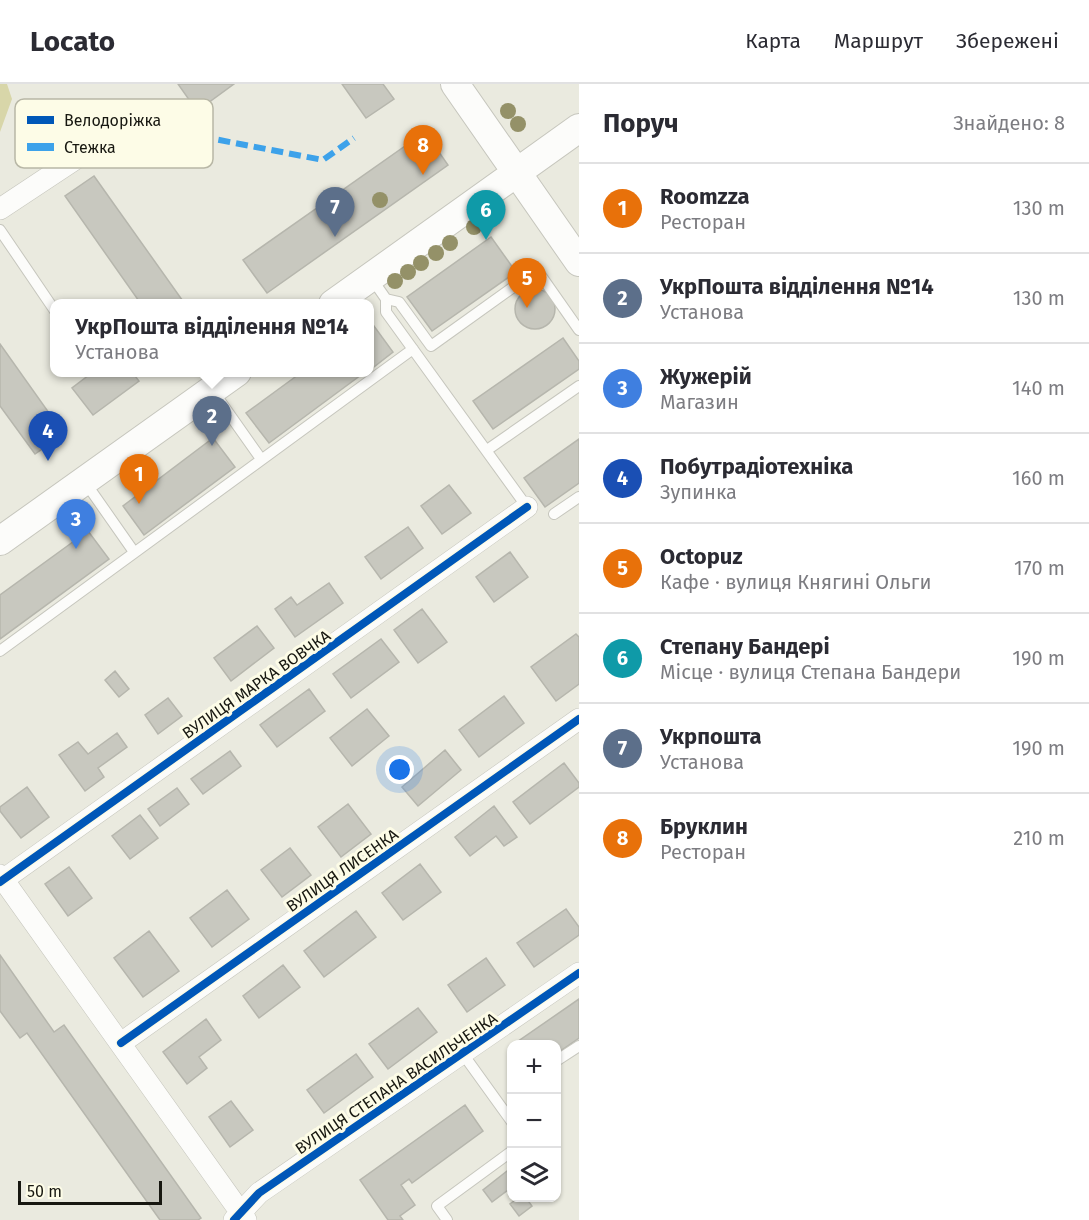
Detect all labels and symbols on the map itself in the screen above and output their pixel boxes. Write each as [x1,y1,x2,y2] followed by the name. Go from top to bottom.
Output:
[15,99,213,168] legend
[64,111,161,130] text: Велодоріжка
[404,126,442,175] pin: 8
[64,138,116,157] text: Стежка
[316,188,354,237] pin: 7
[466,190,506,240] pin: 6
[508,258,546,308] pin: 5
[192,396,232,446] pin: 2
[28,412,68,461] pin: 4
[120,454,158,504] pin: 1
[56,500,96,549] pin: 3
[179,626,335,743] street label: ВУЛИЦЯ МАРКА ВОВЧКА
[385,755,414,784] your location
[283,824,403,916] street label: ВУЛИЦЯ ЛИСЕНКА
[292,1008,502,1158] street label: ВУЛИЦЯ СТЕПАНА ВАСИЛЬЧЕНКА
[18,1178,162,1206] scale bar

